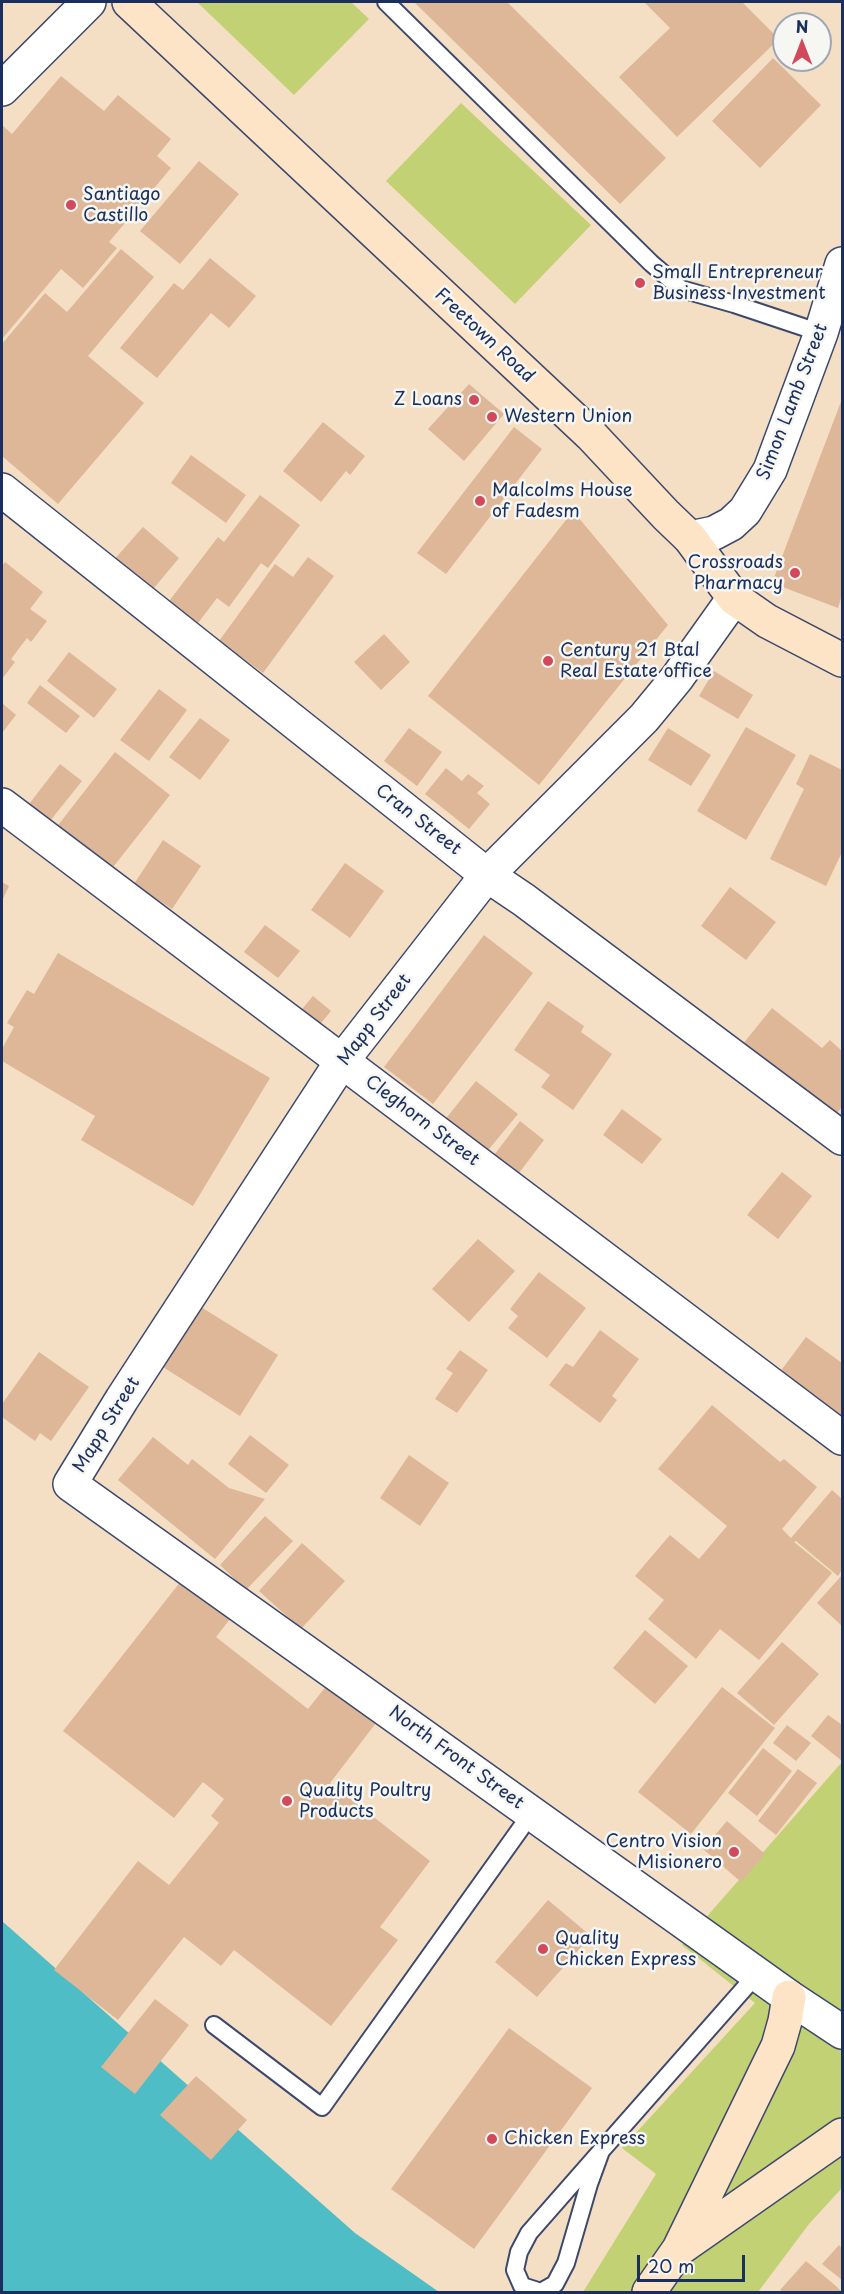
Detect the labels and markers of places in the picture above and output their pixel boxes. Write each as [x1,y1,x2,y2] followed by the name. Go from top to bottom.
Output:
[83,184,160,226] place label: Santiago Castillo
[64,198,78,212] marker: Santiago Castillo
[652,262,826,304] place label: Small Entrepreneur Business Investment
[633,276,647,290] marker: Small Entrepreneur Business Investment
[394,389,462,411] place label: Z Loans
[467,393,481,407] marker: Z Loans
[504,406,632,428] place label: Western Union
[485,410,499,424] marker: Western Union
[492,480,633,522] place label: Malcolms House of Fadesm
[473,494,487,508] marker: Malcolms House of Fadesm
[688,552,783,594] place label: Crossroads Pharmacy
[788,566,802,580] marker: Crossroads Pharmacy
[560,640,712,682] place label: Century 21 Btal Real Estate office
[541,654,555,668] marker: Century 21 Btal Real Estate office
[299,1780,431,1822] place label: Quality Poultry Products
[280,1794,294,1808] marker: Quality Poultry Products
[605,1831,722,1874] place label: Centro Vision Misionero
[727,1845,741,1859] marker: Centro Vision Misionero
[555,1928,696,1970] place label: Quality Chicken Express
[536,1942,550,1956] marker: Quality Chicken Express
[504,2128,645,2150] place label: Chicken Express
[485,2132,499,2146] marker: Chicken Express

